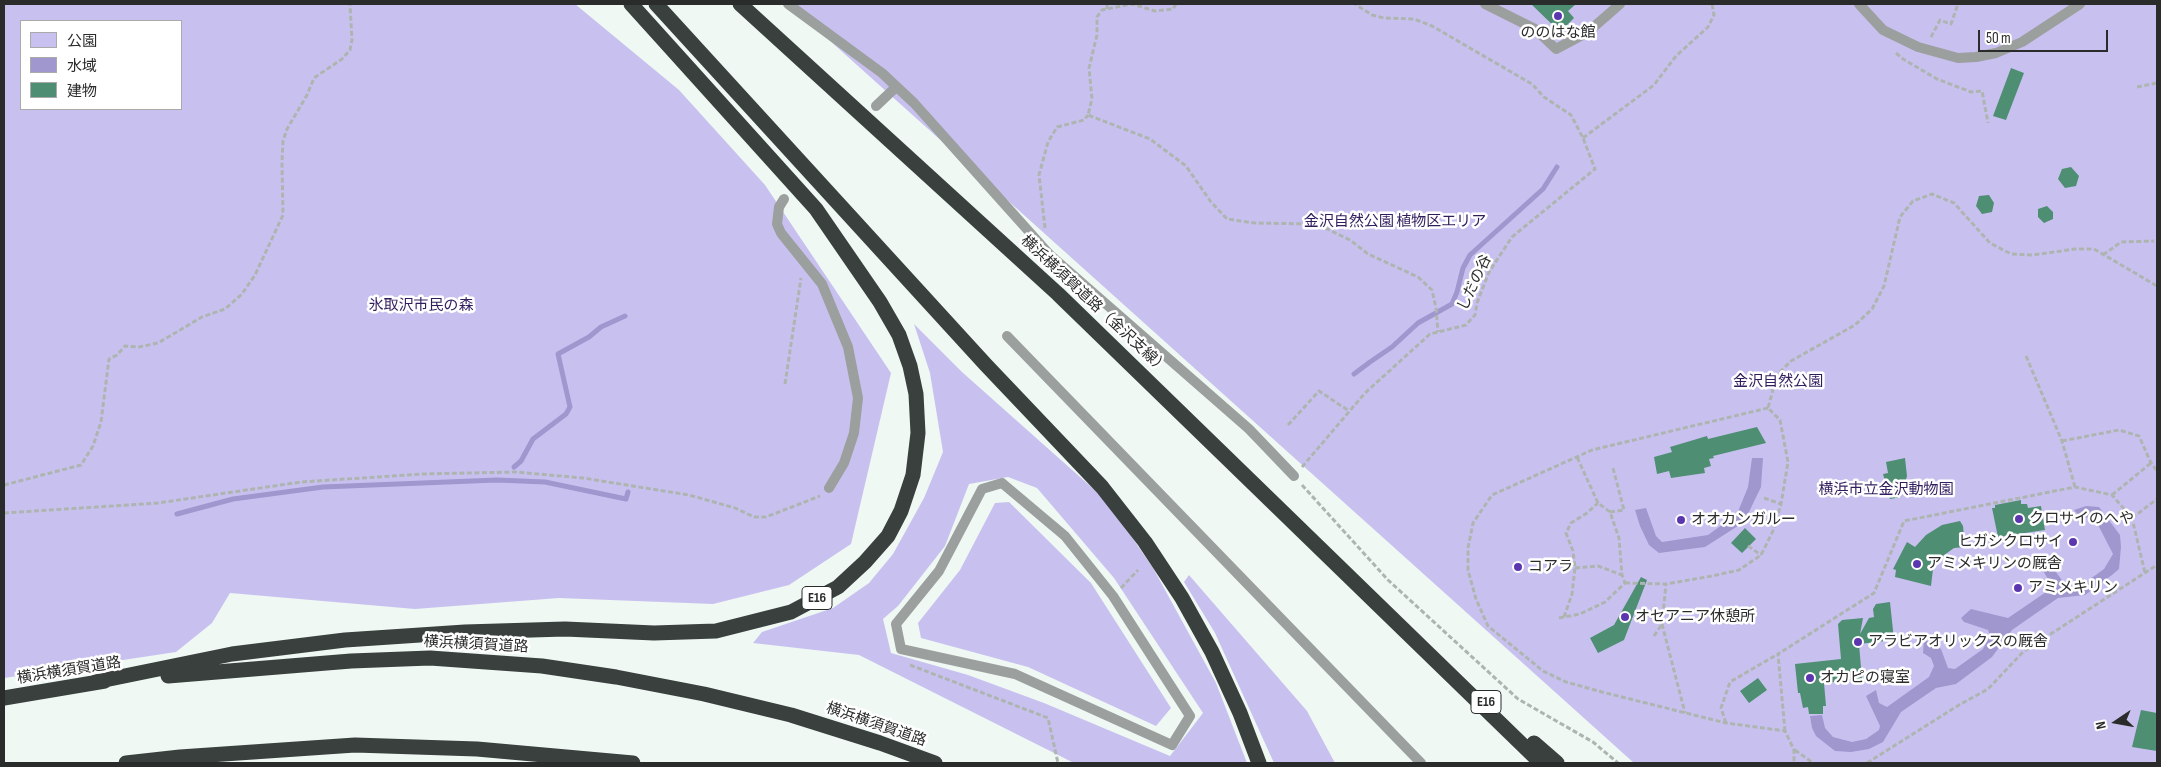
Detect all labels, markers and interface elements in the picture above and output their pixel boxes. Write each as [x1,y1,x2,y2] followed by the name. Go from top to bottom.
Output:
[1552,10,1564,22] marker: ののはな館
[20,20,182,110] legend
[1981,20,2111,52] scale bar
[1521,24,1595,42] place label: ののはな館
[1986,29,2011,48] text: 50 m
[67,32,97,51] text: 公園
[67,57,97,76] text: 水域
[67,82,97,101] text: 建物
[1304,213,1486,231] park label: 金沢自然公園 植物区エリア
[1017,232,1171,378] street label: 横浜横須賀道路（金沢支線）
[1454,252,1496,314] street label: しだの谷
[369,297,473,315] park label: 氷取沢市民の森
[1733,373,1823,391] park label: 金沢自然公園
[1819,481,1953,499] park label: 横浜市立金沢動物園
[2029,510,2134,528] place label: クロサイのへや
[1691,511,1796,529] place label: オオカンガルー
[2013,513,2025,525] marker: クロサイのへや
[1675,514,1687,526] marker: オオカンガルー
[1958,533,2063,551] place label: ヒガシクロサイ
[2067,536,2079,548] marker: ヒガシクロサイ
[1927,555,2062,573] place label: アミメキリンの厩舎
[1528,558,1573,576] place label: コアラ
[1911,558,1923,570] marker: アミメキリンの厩舎
[1512,561,1524,573] marker: コアラ
[2028,579,2118,597] place label: アミメキリン
[2012,582,2024,594] marker: アミメキリン
[802,586,832,610] road number: E16
[1635,608,1755,626] place label: オセアニア休憩所
[1619,611,1631,623] marker: オセアニア休憩所
[423,633,529,657] street label: 横浜横須賀道路
[1868,633,2048,651] place label: アラビアオリックスの厩舎
[1852,636,1864,648] marker: アラビアオリックスの厩舎
[16,654,122,688] street label: 横浜横須賀道路
[1820,669,1910,687] place label: オカピの寝室
[1804,672,1816,684] marker: オカピの寝室
[1471,690,1501,714] road number: E16
[2091,697,2141,747] north arrow
[823,699,929,751] street label: 横浜横須賀道路
[2092,720,2110,731] text: N

